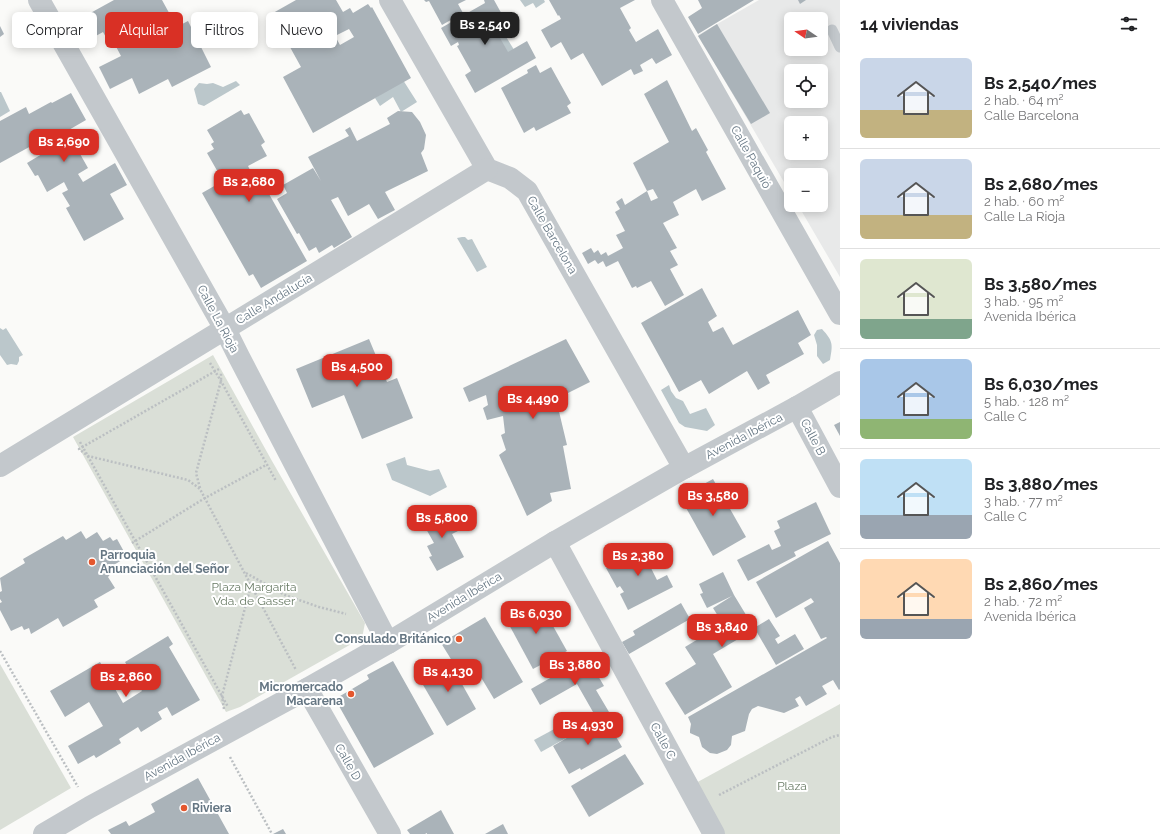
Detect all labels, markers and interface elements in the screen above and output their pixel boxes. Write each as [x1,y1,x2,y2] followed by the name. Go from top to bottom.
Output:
[12,12,97,48] chip: Comprar
[105,12,183,48] chip: Alquilar
[191,12,258,48] chip: Filtros
[266,12,337,48] chip: Nuevo
[444,12,526,46] pin: Bs 2,540
[784,12,828,56] north arrow
[784,12,828,212] map controls
[1118,13,1140,35] icon: filters
[860,14,959,34] text: 14 viviendas
[459,17,511,32] text: Bs 2,540
[784,64,828,108] button: locate
[984,73,1097,93] text: Bs 2,540/mes
[892,74,940,122] icon: home
[984,93,1064,108] text: 2 hab. · 64 m²
[984,108,1079,123] text: Calle Barcelona
[784,116,828,160] button: +
[728,123,774,191] street label: Calle Paquió
[23,129,105,163] pin: Bs 2,690
[38,134,90,149] text: Bs 2,690
[784,168,828,212] button: −
[208,169,290,203] pin: Bs 2,680
[223,174,275,189] text: Bs 2,680
[984,174,1098,194] text: Bs 2,680/mes
[892,175,940,223] icon: home
[524,194,580,276] street label: Calle Barcelona
[984,194,1064,209] text: 2 hab. · 60 m²
[984,209,1065,224] text: Calle La Rioja
[233,271,315,327] street label: Calle Andalucía
[984,274,1097,294] text: Bs 3,580/mes
[892,275,940,323] icon: home
[194,283,242,355] street label: Calle La Rioja
[984,294,1064,309] text: 3 hab. · 95 m²
[984,309,1076,324] text: Avenida Ibérica
[316,354,398,388] pin: Bs 4,500
[331,359,383,374] text: Bs 4,500
[984,374,1098,394] text: Bs 6,030/mes
[892,375,940,423] icon: home
[492,386,574,420] pin: Bs 4,490
[507,391,559,406] text: Bs 4,490
[984,394,1069,409] text: 5 hab. · 128 m²
[984,409,1027,424] text: Calle C
[703,410,785,462] street label: Avenida Ibérica
[798,416,828,458] street label: Calle B
[984,474,1098,494] text: Bs 3,880/mes
[892,475,940,523] icon: home
[672,483,754,517] pin: Bs 3,580
[687,488,739,503] text: Bs 3,580
[984,494,1063,509] text: 3 hab. · 77 m²
[401,505,483,539] pin: Bs 5,800
[984,509,1027,524] text: Calle C
[416,510,468,525] text: Bs 5,800
[597,543,679,577] pin: Bs 2,380
[100,548,229,576] place label: Parroquia Anunciación del Señor
[612,548,664,563] text: Bs 2,380
[87,557,97,567] marker: Parroquia Anunciación del Señor
[424,569,504,625] street label: Avenida Ibérica
[984,574,1098,594] text: Bs 2,860/mes
[892,575,940,623] icon: home
[211,580,297,608] park label: Plaza Margarita Vda. de Gasser
[984,594,1062,609] text: 2 hab. · 72 m²
[495,601,577,635] pin: Bs 6,030
[510,606,562,621] text: Bs 6,030
[984,609,1076,624] text: Avenida Ibérica
[681,614,763,648] pin: Bs 3,840
[696,619,748,634] text: Bs 3,840
[335,632,451,646] place label: Consulado Británico
[454,634,464,644] marker: Consulado Británico
[534,652,616,686] pin: Bs 3,880
[549,657,601,672] text: Bs 3,880
[407,659,489,693] pin: Bs 4,130
[85,664,167,698] pin: Bs 2,860
[423,664,473,679] text: Bs 4,130
[100,669,152,684] text: Bs 2,860
[259,680,343,708] place label: Micromercado Macarena
[346,689,356,699] marker: Micromercado Macarena
[547,712,629,746] pin: Bs 4,930
[562,717,614,732] text: Bs 4,930
[647,720,679,762] street label: Calle C
[141,730,223,784] street label: Avenida Ibérica
[332,741,364,783] street label: Calle D
[777,779,807,793] park label: Plaza
[192,801,231,815] place label: Riviera
[179,803,189,813] marker: Riviera

